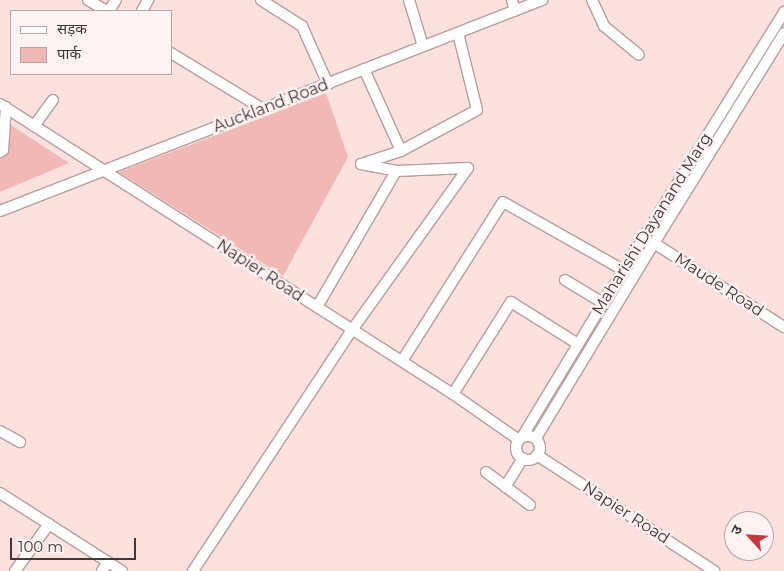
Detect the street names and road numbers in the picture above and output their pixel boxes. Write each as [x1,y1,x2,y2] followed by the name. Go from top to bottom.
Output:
[211,75,331,137] street label: Auckland Road
[588,130,716,318] street label: Maharishi Dayanand Marg
[213,236,307,306] street label: Napier Road
[671,249,767,321] street label: Maude Road
[579,478,673,548] street label: Napier Road

